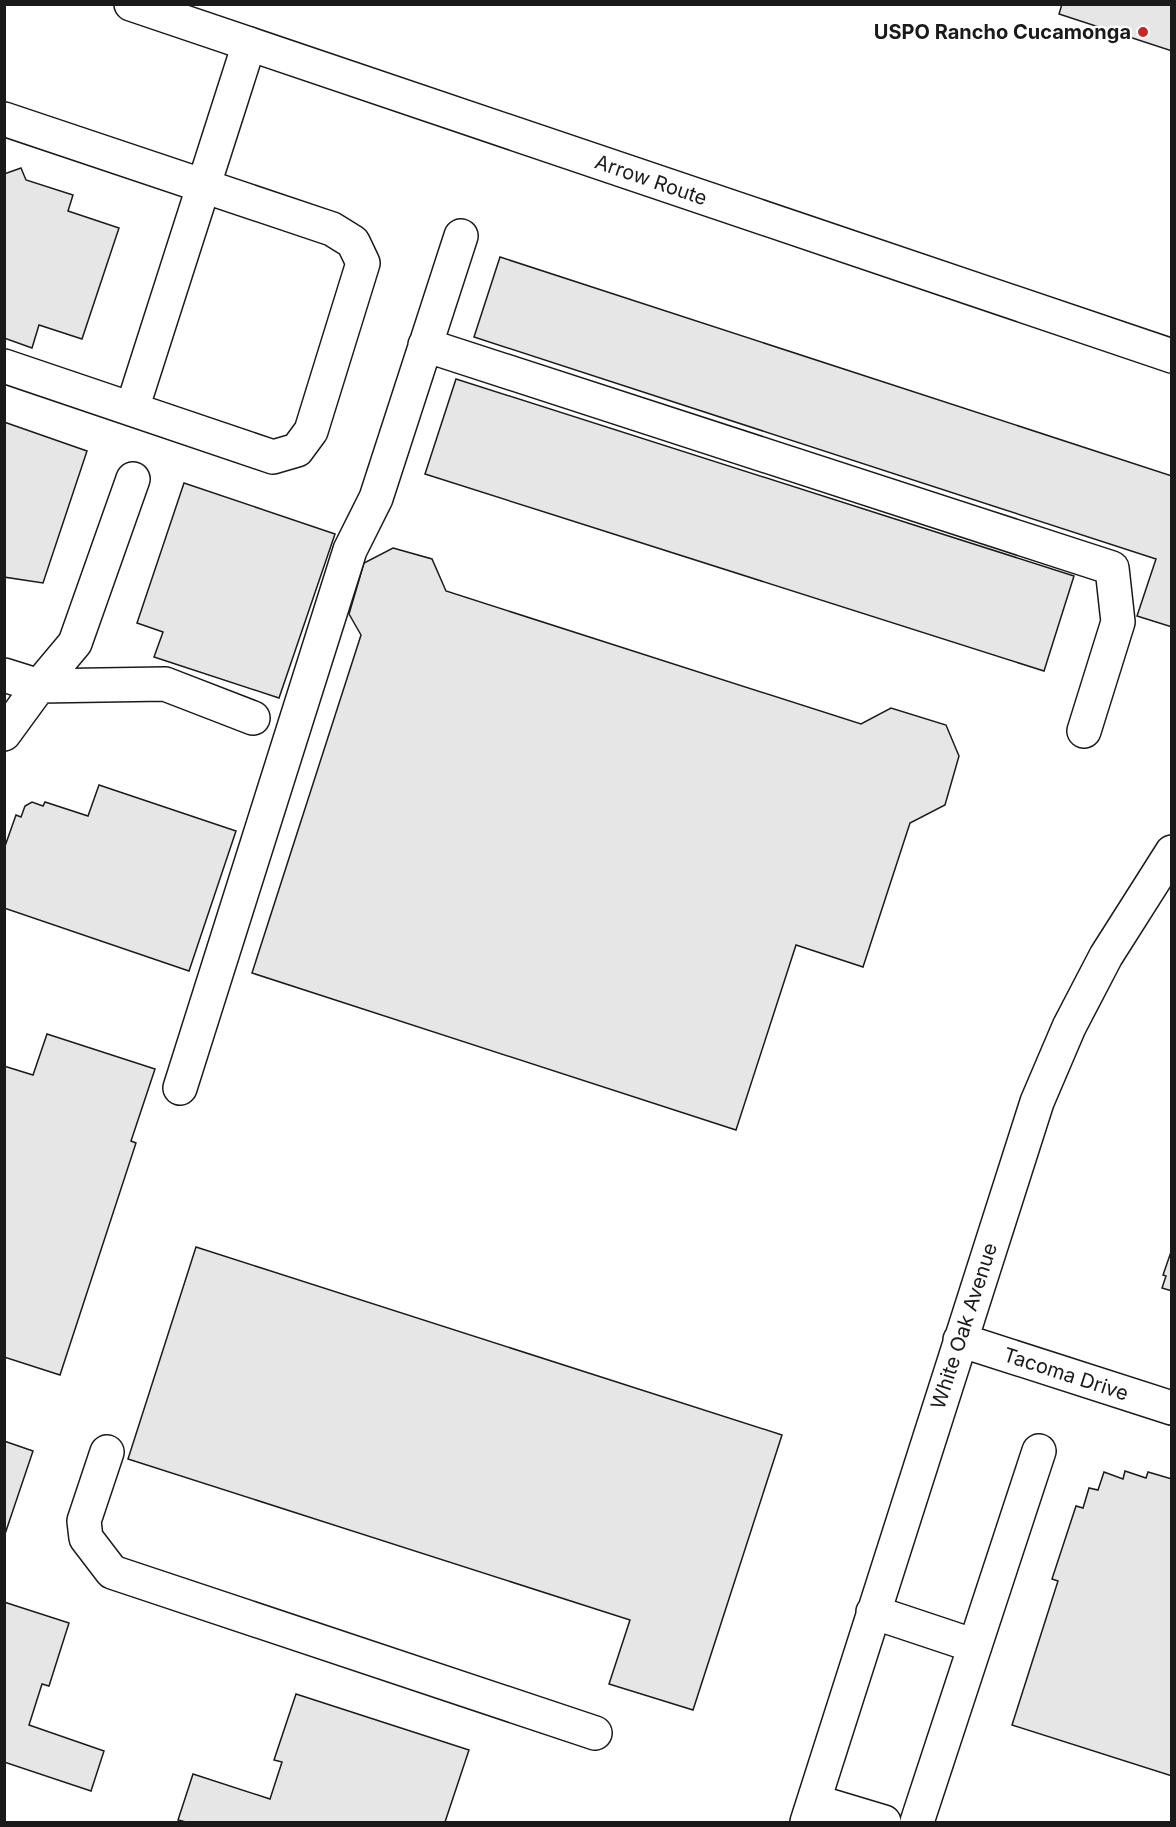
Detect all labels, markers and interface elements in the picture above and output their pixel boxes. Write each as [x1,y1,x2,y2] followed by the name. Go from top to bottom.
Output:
[874,20,1131,44] place label: USPO Rancho Cucamonga
[1136,25,1150,39] marker: USPO Rancho Cucamonga
[592,150,710,210] street label: Arrow Route
[926,1240,1002,1412] street label: White Oak Avenue
[1000,1342,1132,1406] street label: Tacoma Drive

